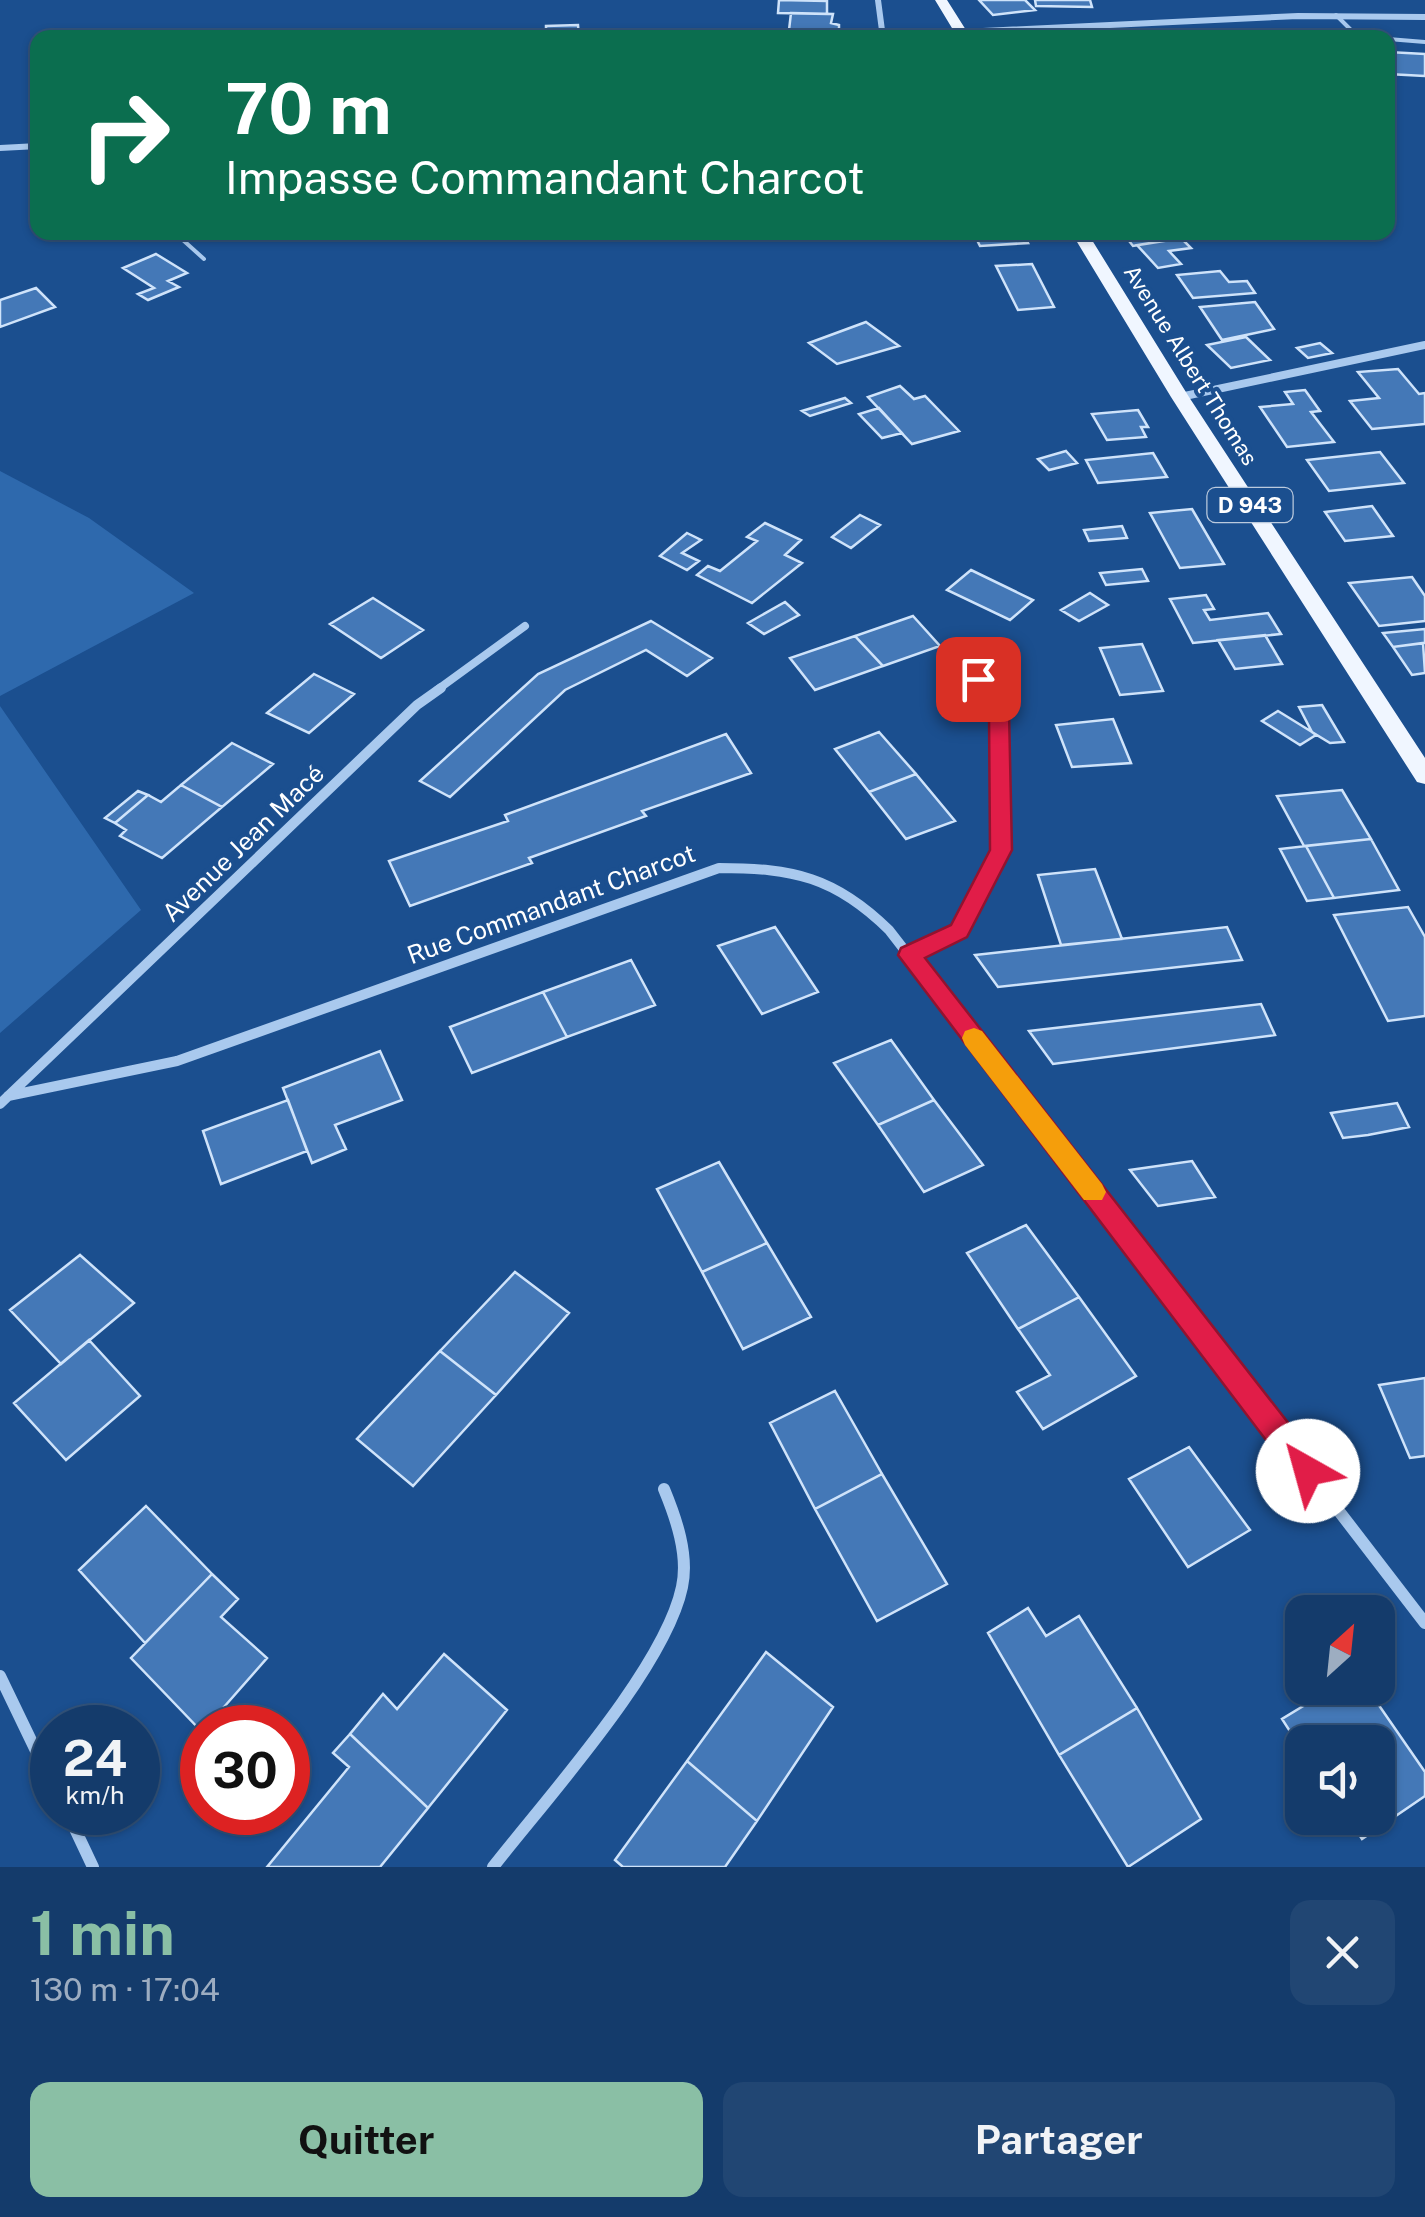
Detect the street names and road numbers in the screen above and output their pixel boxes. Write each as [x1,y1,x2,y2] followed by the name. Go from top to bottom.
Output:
[1119,260,1263,470] street label: Avenue Albert Thomas
[1208,488,1292,522] road number: D 943
[156,758,330,928] street label: Avenue Jean Macé
[403,838,699,970] street label: Rue Commandant Charcot

